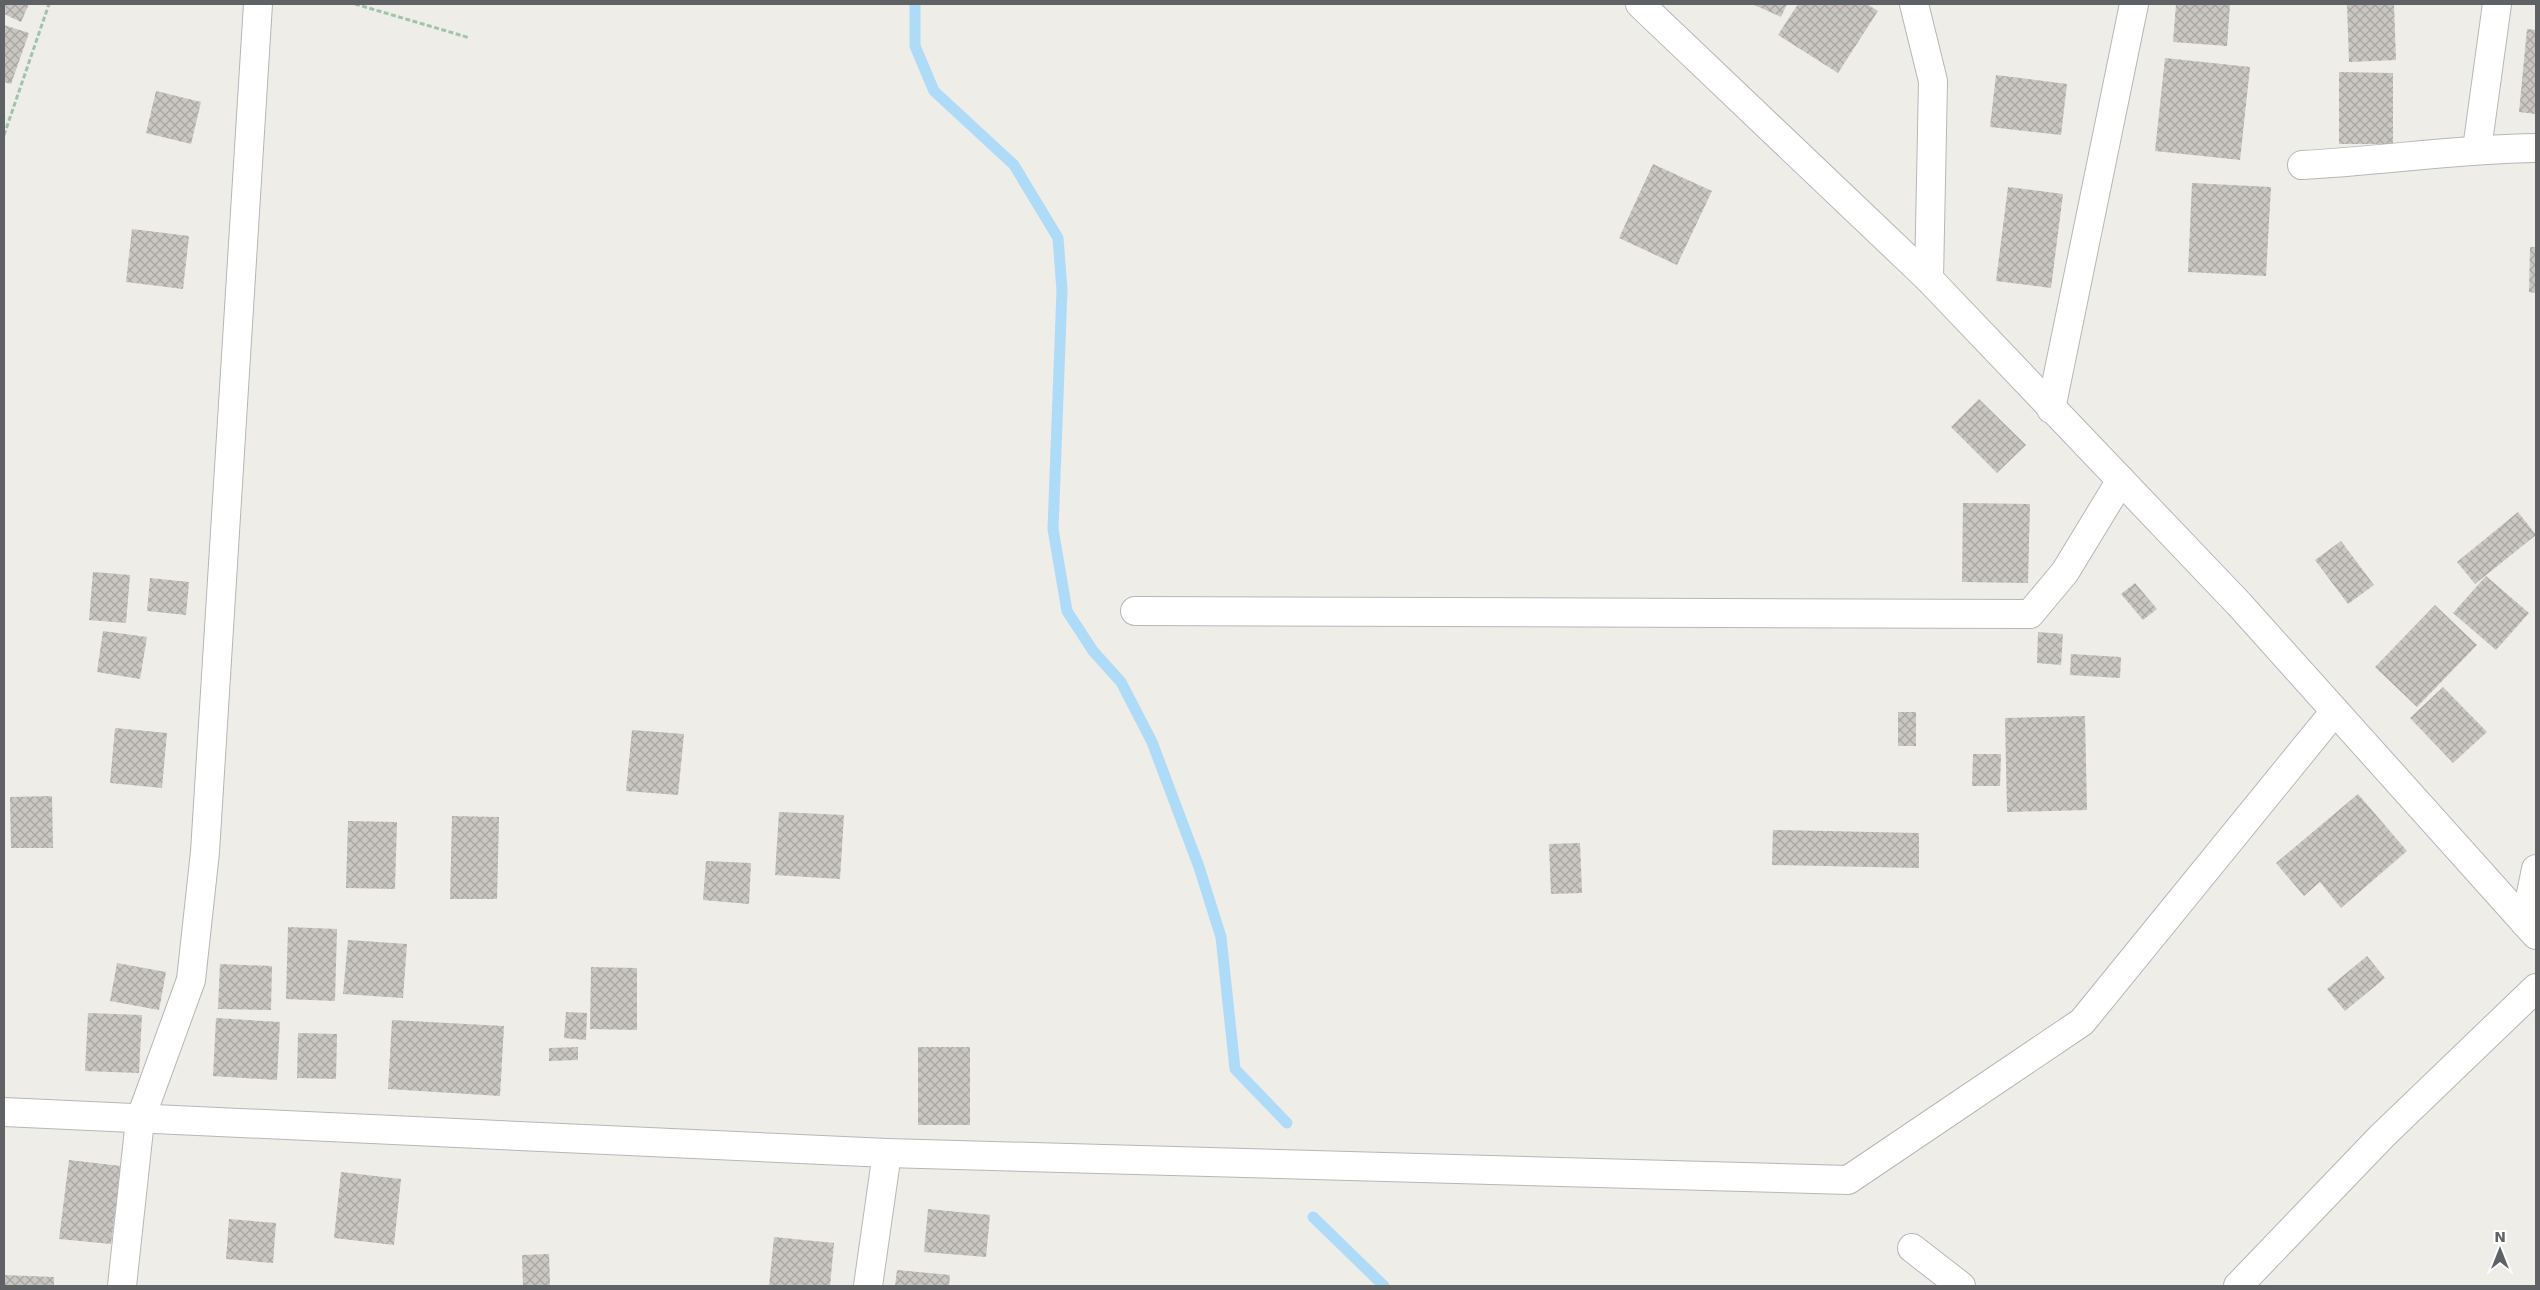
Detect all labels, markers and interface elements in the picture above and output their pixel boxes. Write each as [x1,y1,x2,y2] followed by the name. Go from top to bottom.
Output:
[2475,1225,2525,1275] north arrow
[2494,1229,2506,1245] text: N

